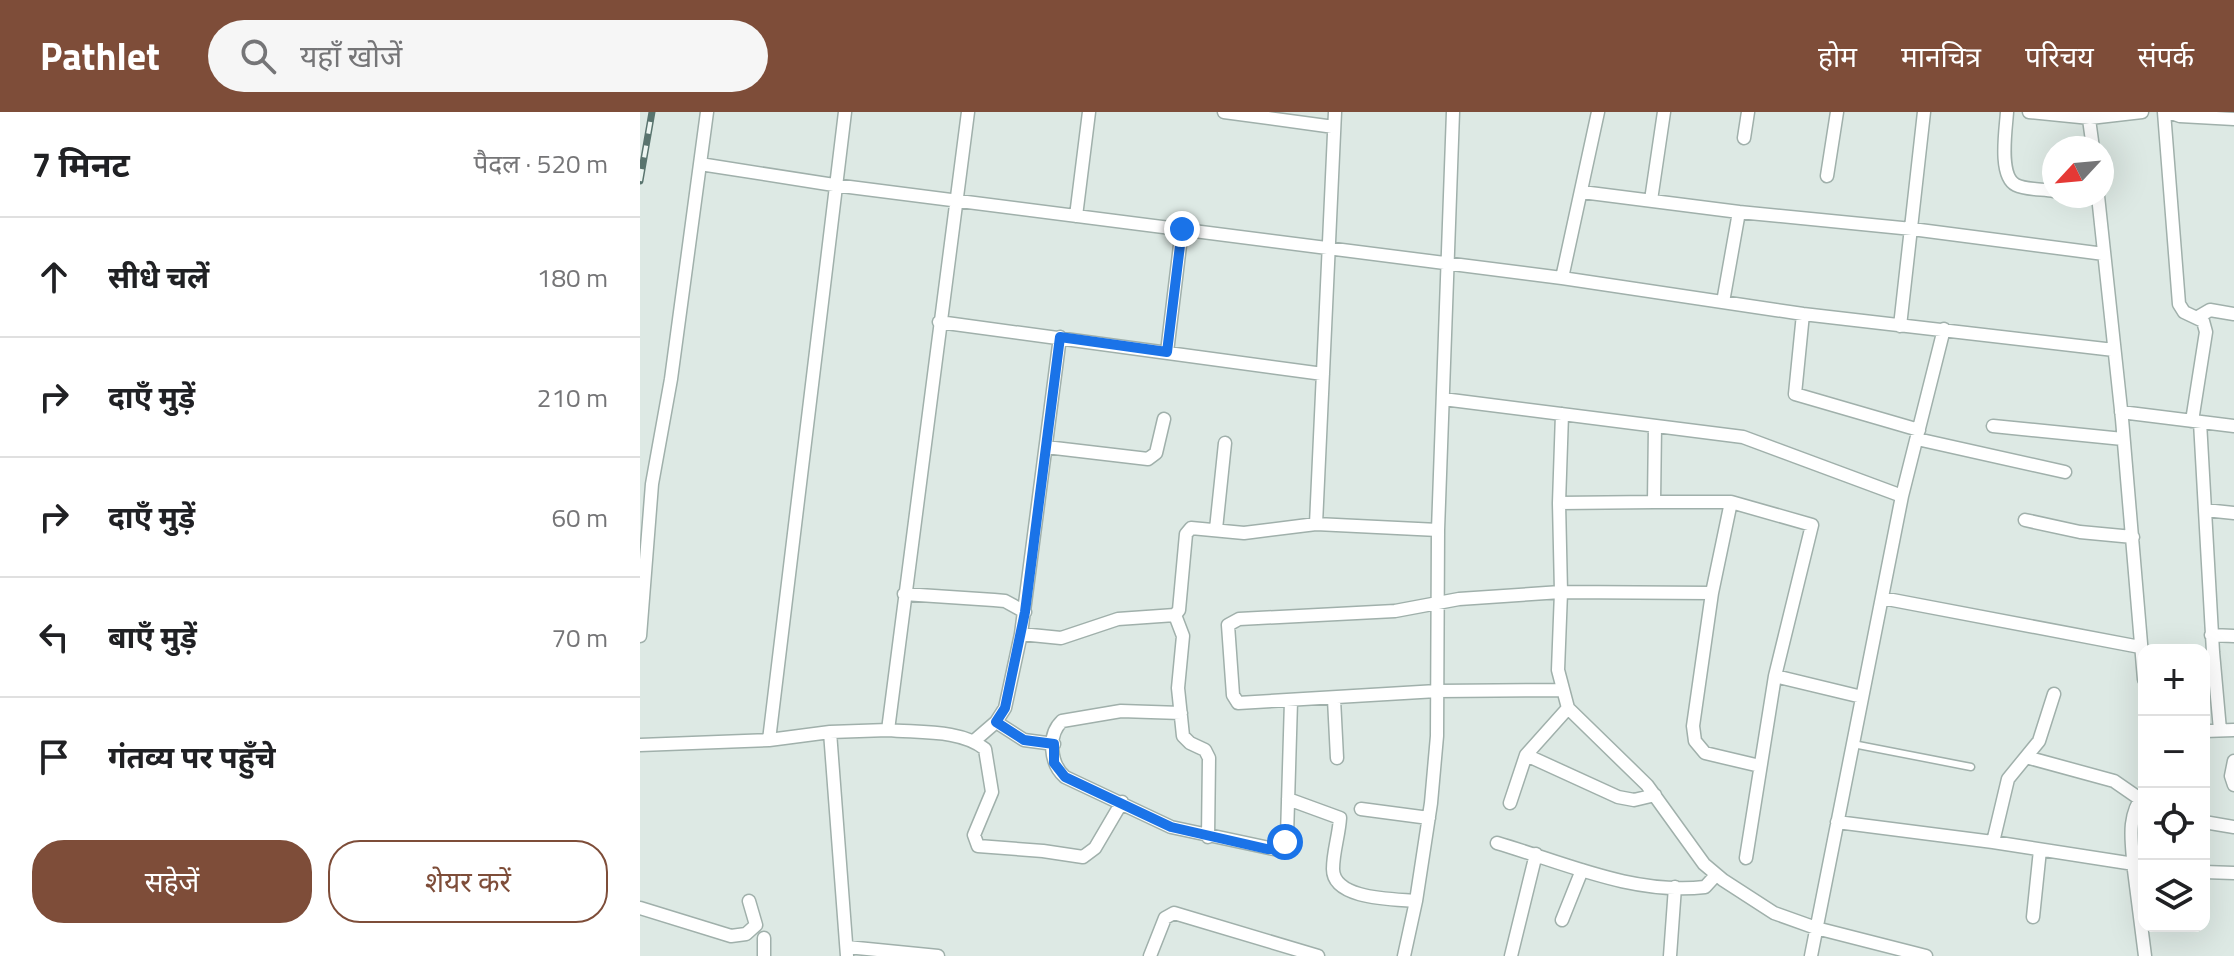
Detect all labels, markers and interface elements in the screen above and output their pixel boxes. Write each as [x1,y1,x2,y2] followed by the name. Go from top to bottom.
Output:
[208,20,768,92] search box
[40,27,160,85] text: Pathlet
[300,33,402,79] text: यहाँ खोजें
[236,34,280,78] icon: search
[1818,35,1857,78] text: होम
[1901,35,1981,78] text: मानचित्र
[2025,35,2094,78] text: परिचय
[2138,35,2194,78] text: संपर्क
[2042,136,2114,208] north arrow
[32,138,130,190] text: 7 मिनट
[474,144,608,183] text: पैदल · 520 m
[1164,211,1200,247] route end
[108,254,209,300] text: सीधे चलें
[32,255,76,299] icon: ahead
[537,258,608,297] text: 180 m
[108,374,195,420] text: दाएँ मुड़ें
[32,375,76,419] icon: right
[537,378,608,417] text: 210 m
[108,494,195,540] text: दाएँ मुड़ें
[32,495,76,539] icon: right
[551,498,608,537] text: 60 m
[108,614,197,660] text: बाएँ मुड़ें
[32,615,76,659] icon: left
[551,618,608,657] text: 70 m
[2138,644,2210,932] map controls
[2138,644,2210,716] button: +
[2138,716,2210,788] button: −
[108,734,275,780] text: गंतव्य पर पहुँचे
[32,735,76,779] icon: arrive
[2138,788,2210,860] button: locate
[1267,824,1303,860] route start
[32,840,312,923] button: सहेजें
[328,840,608,923] button: शेयर करें
[2138,860,2210,932] button: layers

